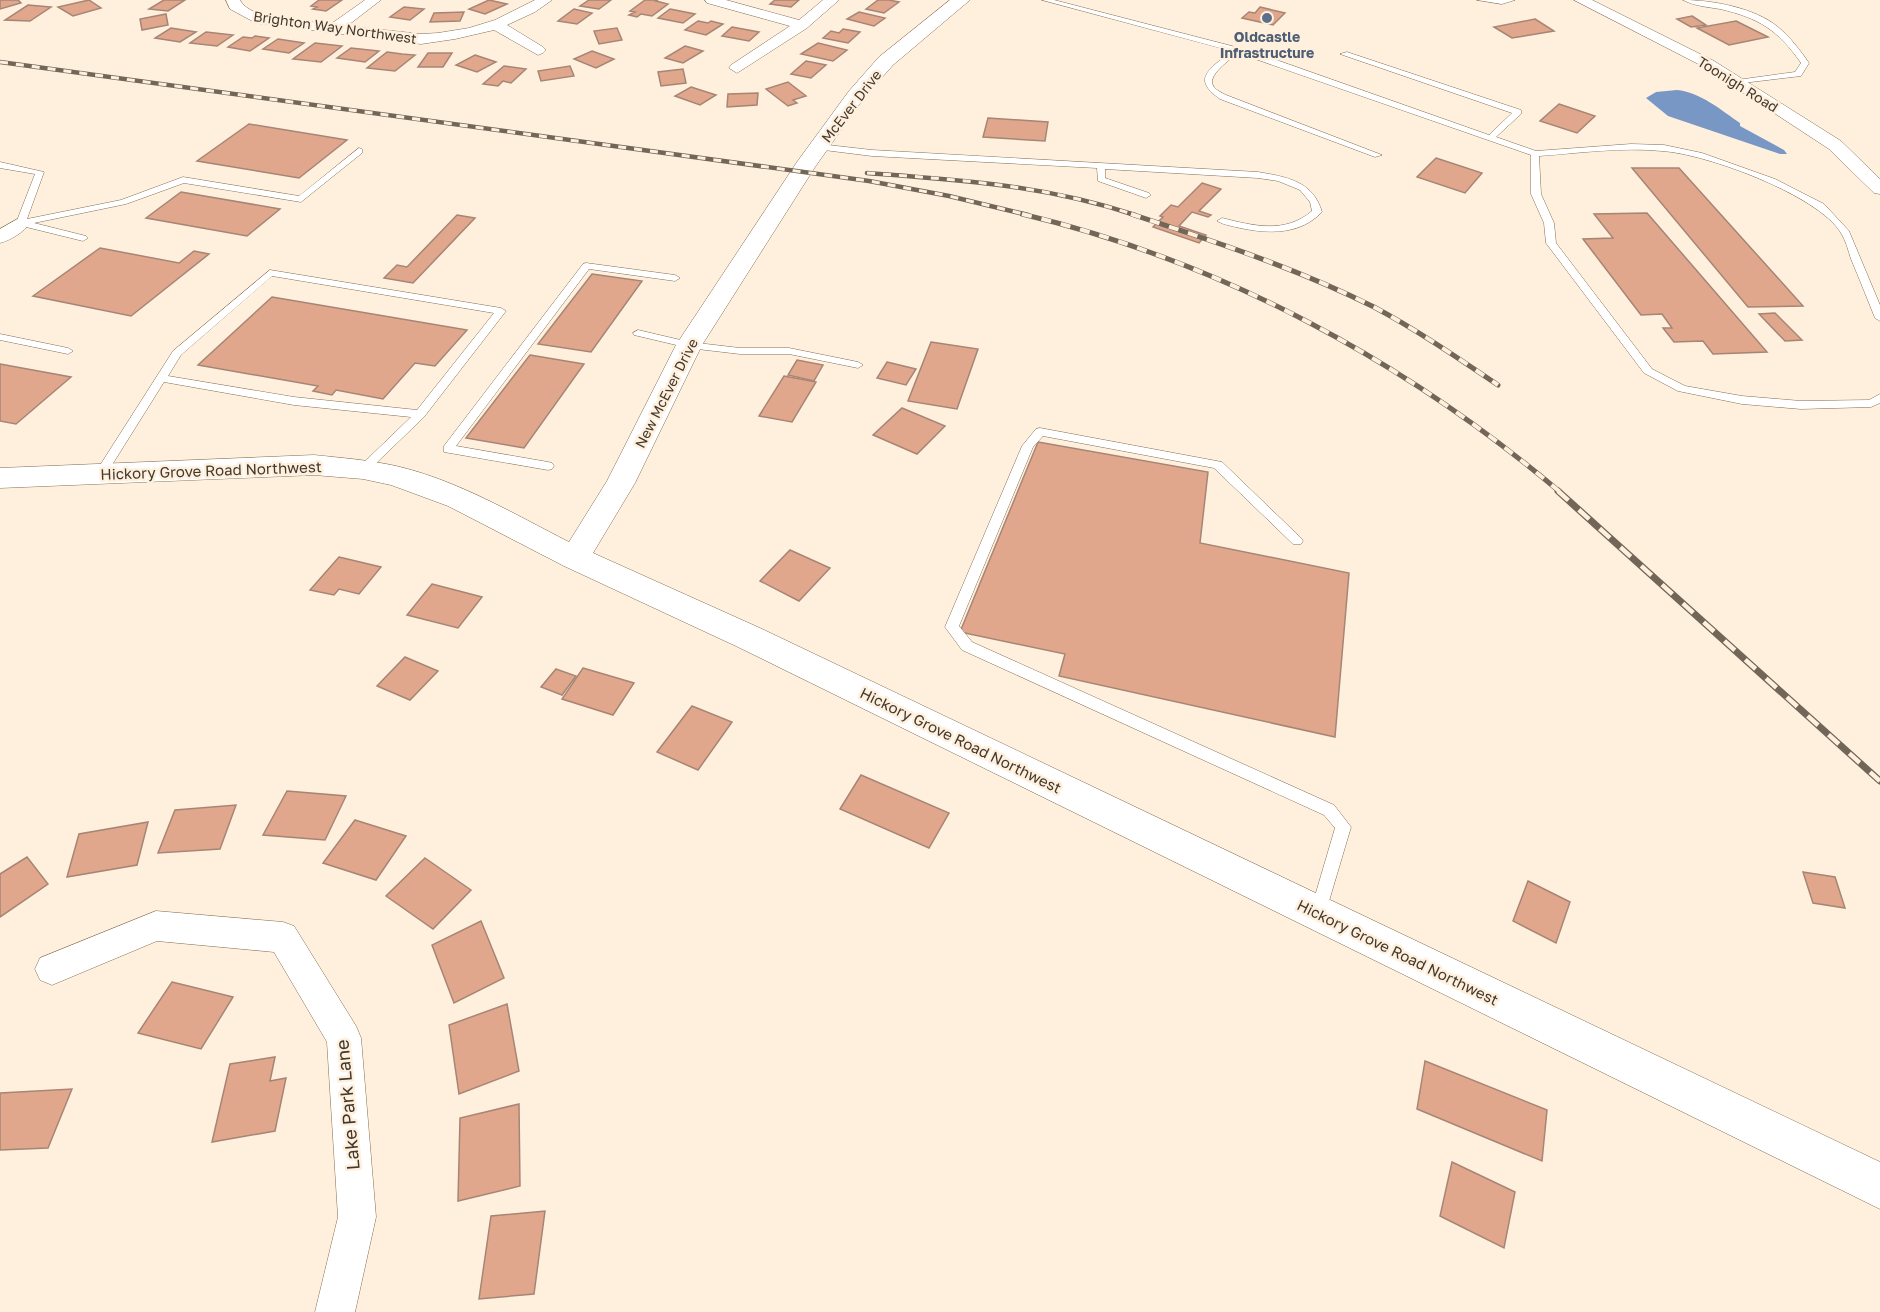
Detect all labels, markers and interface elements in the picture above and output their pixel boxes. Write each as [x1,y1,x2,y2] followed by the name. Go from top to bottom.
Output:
[252,7,418,47] street label: Brighton Way Northwest
[1260,11,1274,25] marker: Oldcastle Infrastructure
[1220,28,1314,61] place label: Oldcastle Infrastructure
[1695,53,1781,115] street label: Toonigh Road
[817,66,885,146] street label: McEver Drive
[631,335,701,451] street label: New McEver Drive
[100,457,322,483] street label: Hickory Grove Road Northwest
[857,683,1065,797] street label: Hickory Grove Road Northwest
[1294,895,1502,1009] street label: Hickory Grove Road Northwest
[330,1039,364,1171] street label: Lake Park Lane

